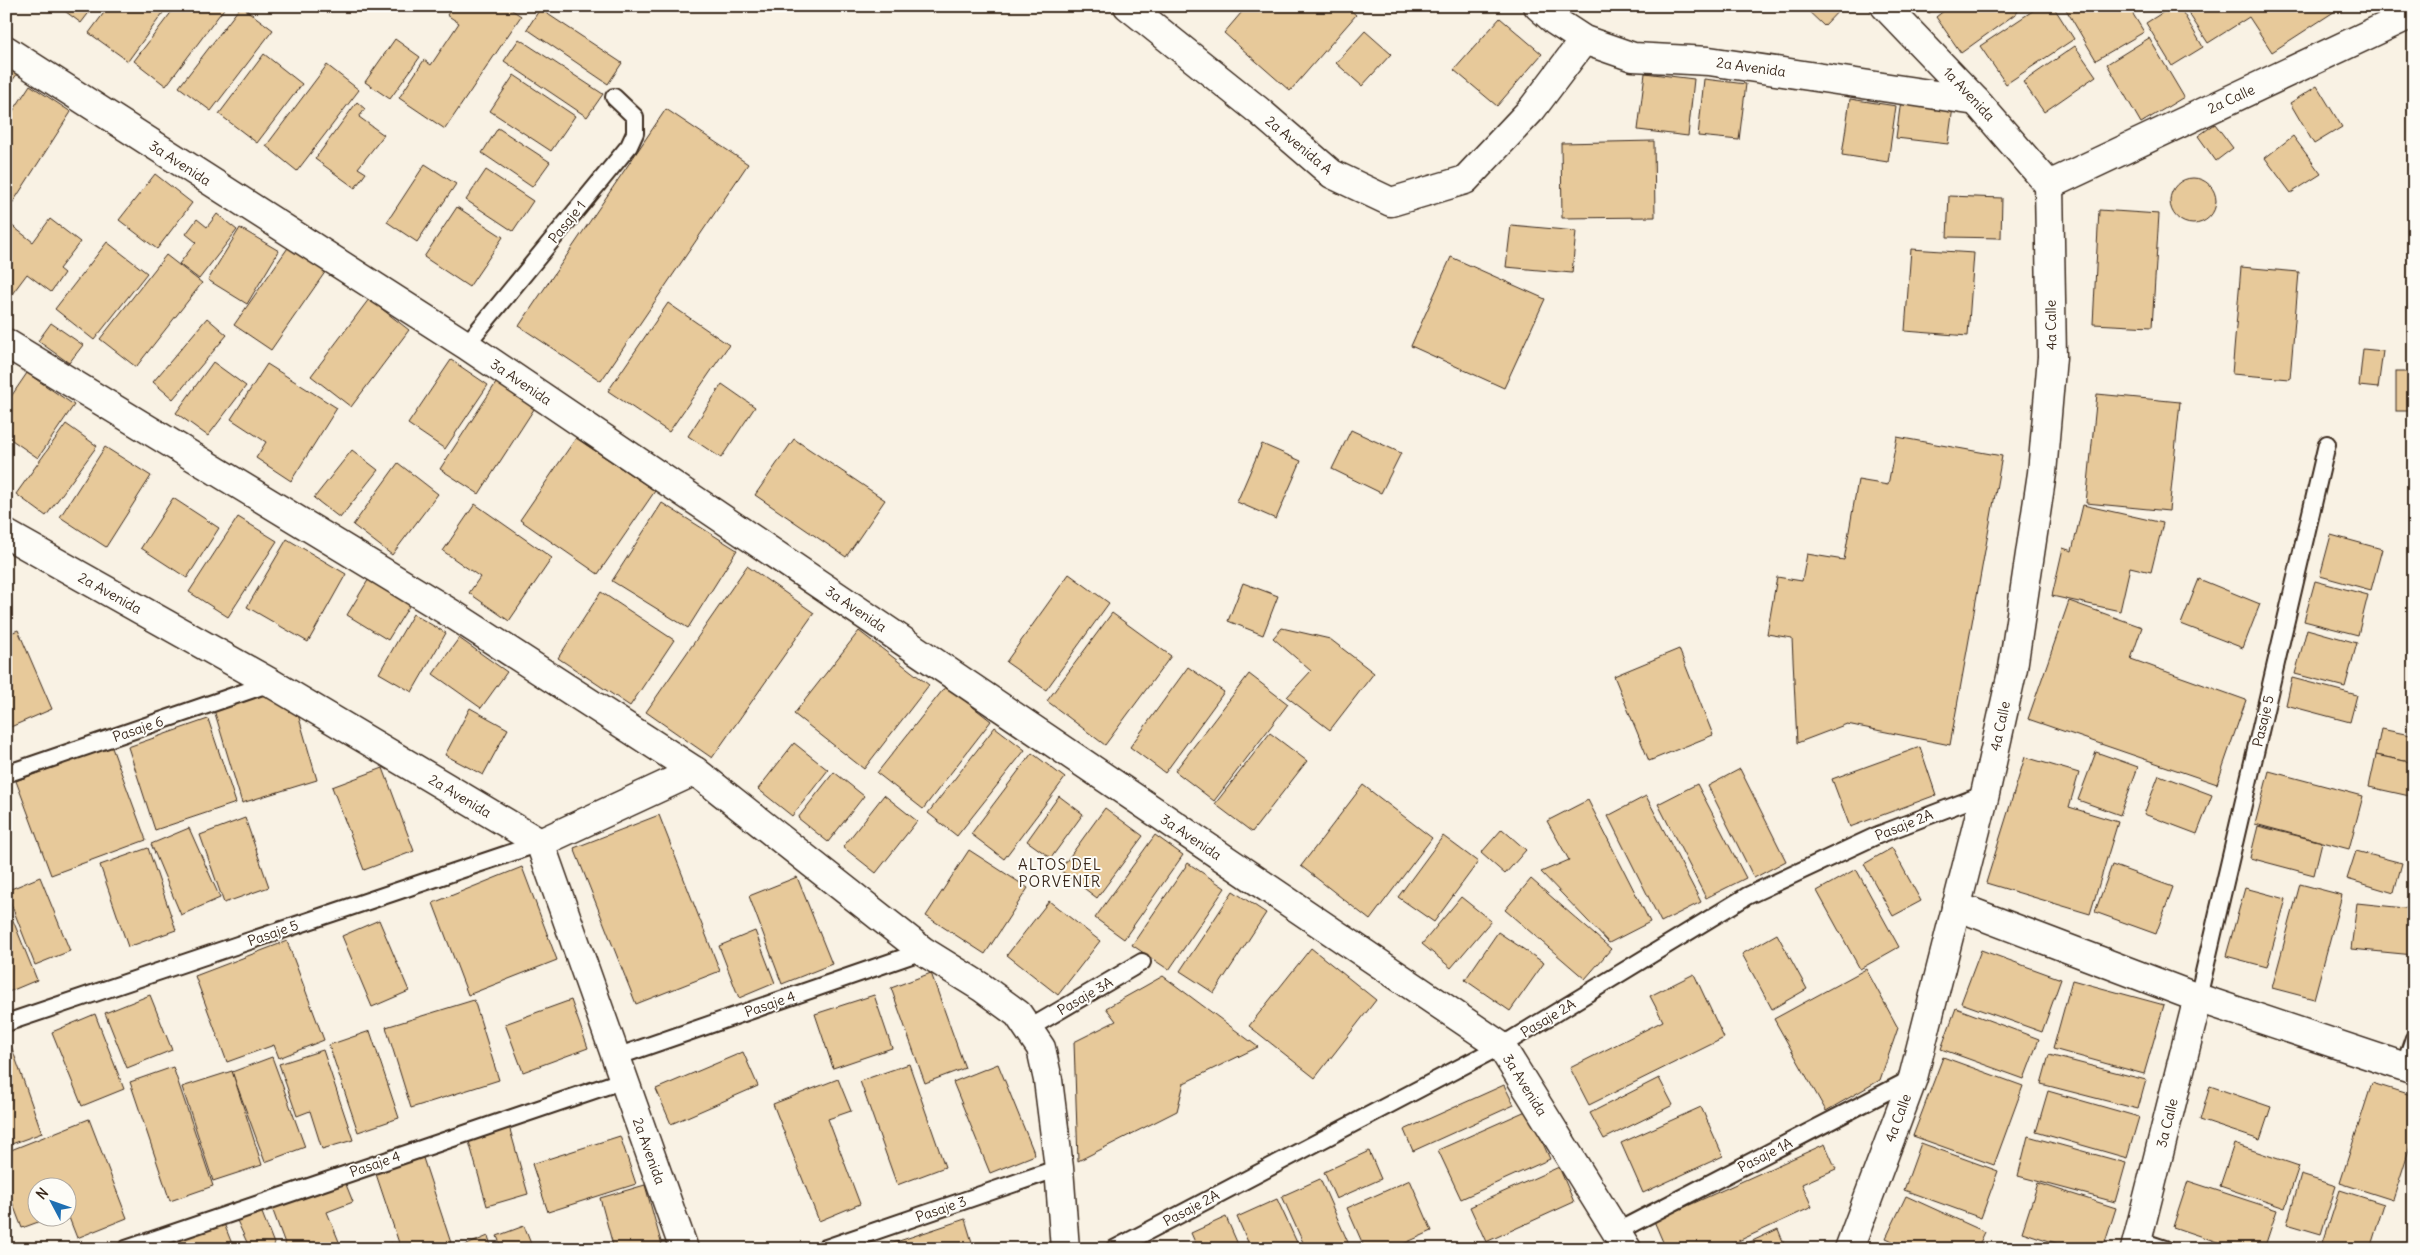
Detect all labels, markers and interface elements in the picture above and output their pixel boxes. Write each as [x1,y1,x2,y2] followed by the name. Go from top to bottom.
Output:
[1715,53,1787,81] street label: 2a Avenida
[1939,63,1999,125] street label: 1a Avenida
[2205,80,2257,118] street label: 2a Calle
[1262,112,1336,178] street label: 2a Avenida A
[146,136,214,190] street label: 3a Avenida
[544,197,590,247] street label: Pasaje 1
[2042,300,2060,350] street label: 4a Calle
[487,355,555,409] street label: 3a Avenida
[75,568,145,618] street label: 2a Avenida
[822,582,890,636] street label: 3a Avenida
[2248,693,2278,749] street label: Pasaje 5
[1986,700,2014,752] street label: 4a Calle
[110,712,166,746] street label: Pasaje 6
[425,770,495,822] street label: 2a Avenida
[1872,805,1936,845] street label: Pasaje 2A
[1157,810,1225,864] street label: 3a Avenida
[1018,855,1102,891] district label: ALTOS DEL PORVENIR
[245,916,301,950] street label: Pasaje 5
[1054,973,1116,1019] street label: Pasaje 3A
[742,987,798,1021] street label: Pasaje 4
[1517,995,1579,1041] street label: Pasaje 2A
[1499,1051,1551,1119] street label: 3a Avenida
[1881,1091,1915,1145] street label: 4a Calle
[2152,1096,2182,1150] street label: 3a Calle
[629,1115,669,1187] street label: 2a Avenida
[1735,1134,1795,1176] street label: Pasaje 1A
[347,1147,403,1181] street label: Pasaje 4
[28,1178,78,1228] north arrow
[32,1184,52,1203] text: N
[1160,1186,1222,1230] street label: Pasaje 2A
[913,1192,969,1226] street label: Pasaje 3

